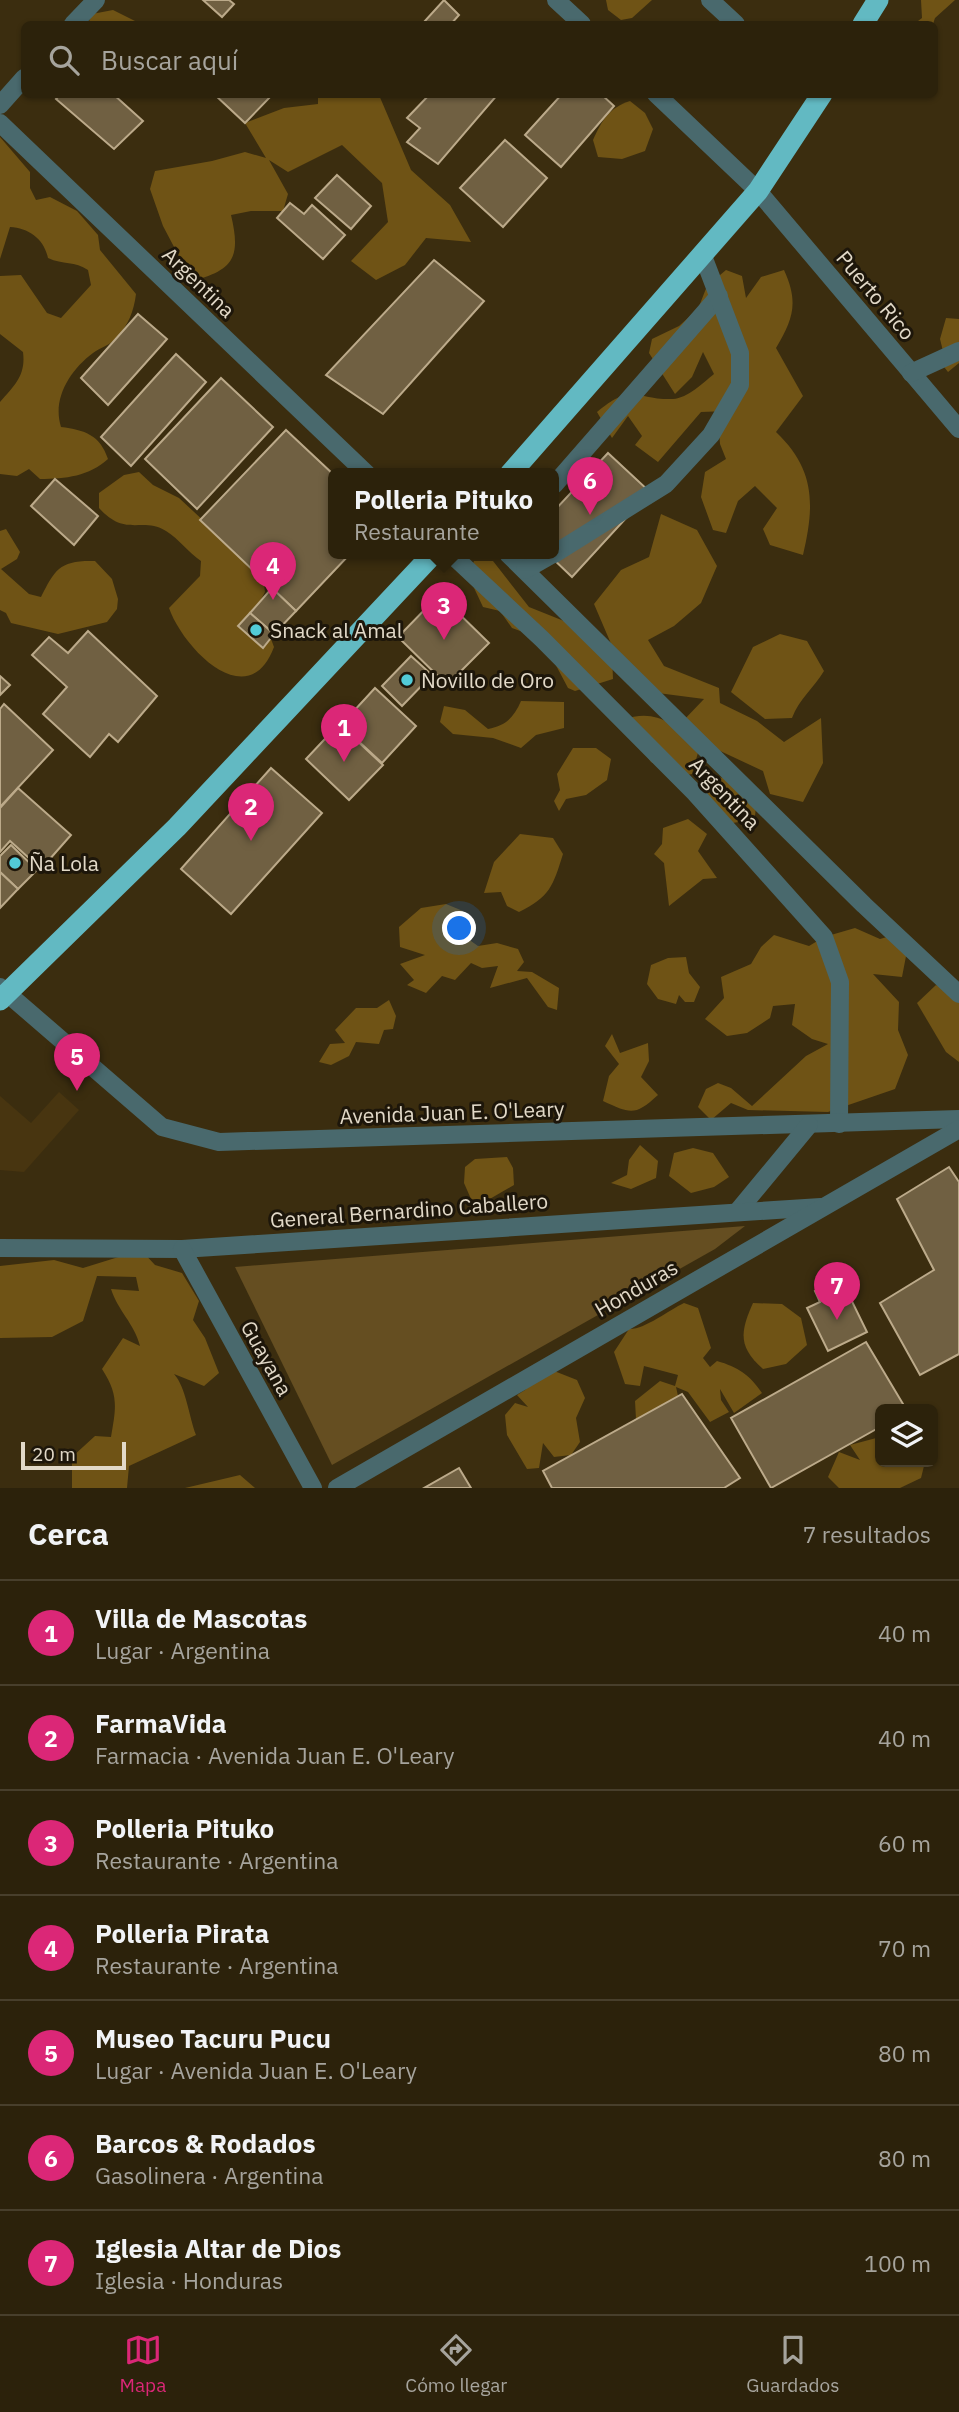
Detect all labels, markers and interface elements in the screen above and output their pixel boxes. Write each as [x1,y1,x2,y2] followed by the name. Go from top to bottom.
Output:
[21,21,938,98] search box
[45,41,83,79] icon: search
[101,43,238,77] text: Buscar aquí
[157,240,241,324] street label: Argentina
[830,244,922,346] street label: Puerto Rico
[567,457,613,515] pin: 6
[328,468,559,559] popup
[354,482,533,516] text: Polleria Pituko
[354,516,480,546] text: Restaurante
[250,542,296,600] pin: 4
[421,582,467,640] pin: 3
[270,616,403,644] place label: Snack al Amal
[248,622,264,638] marker: Snack al Amal
[421,666,554,694] place label: Novillo de Oro
[399,672,415,688] marker: Novillo de Oro
[321,704,367,762] pin: 1
[683,751,767,835] street label: Argentina
[228,783,274,841] pin: 2
[29,849,99,877] place label: Ña Lola
[7,855,23,871] marker: Ña Lola
[442,911,476,945] your location
[54,1033,100,1091] pin: 5
[339,1094,565,1130] street label: Avenida Juan E. O'Leary
[269,1186,549,1234] street label: General Bernardino Caballero
[589,1253,683,1323] street label: Honduras
[814,1262,860,1320] pin: 7
[235,1315,299,1401] street label: Guayana
[875,1404,938,1467] map controls
[875,1404,938,1467] button: layers
[21,1439,126,1471] scale bar
[32,1442,76,1466] text: 20 m
[28,1514,109,1553] text: Cerca
[803,1519,931,1549] text: 7 resultados
[95,1601,307,1635] text: Villa de Mascotas
[44,1618,58,1648] text: 1
[878,1618,931,1648] text: 40 m
[95,1635,270,1665] text: Lugar · Argentina
[95,1706,227,1740] text: FarmaVida
[44,1723,58,1753] text: 2
[878,1723,931,1753] text: 40 m
[95,1740,455,1770] text: Farmacia · Avenida Juan E. O'Leary
[95,1811,274,1845] text: Polleria Pituko
[44,1828,58,1858] text: 3
[878,1828,931,1858] text: 60 m
[95,1845,339,1875] text: Restaurante · Argentina
[95,1916,269,1950] text: Polleria Pirata
[44,1933,58,1963] text: 4
[878,1933,931,1963] text: 70 m
[95,1950,339,1980] text: Restaurante · Argentina
[95,2021,331,2055] text: Museo Tacuru Pucu
[44,2038,58,2068] text: 5
[878,2038,931,2068] text: 80 m
[95,2055,417,2085] text: Lugar · Avenida Juan E. O'Leary
[95,2126,316,2160] text: Barcos & Rodados
[44,2143,58,2173] text: 6
[878,2143,931,2173] text: 80 m
[95,2160,324,2190] text: Gasolinera · Argentina
[95,2231,341,2265] text: Iglesia Altar de Dios
[44,2248,58,2278] text: 7
[864,2248,931,2278] text: 100 m
[95,2265,283,2295] text: Iglesia · Honduras
[120,2331,166,2397] tab: Mapa
[405,2331,507,2397] tab: Cómo llegar
[746,2331,839,2397] tab: Guardados

